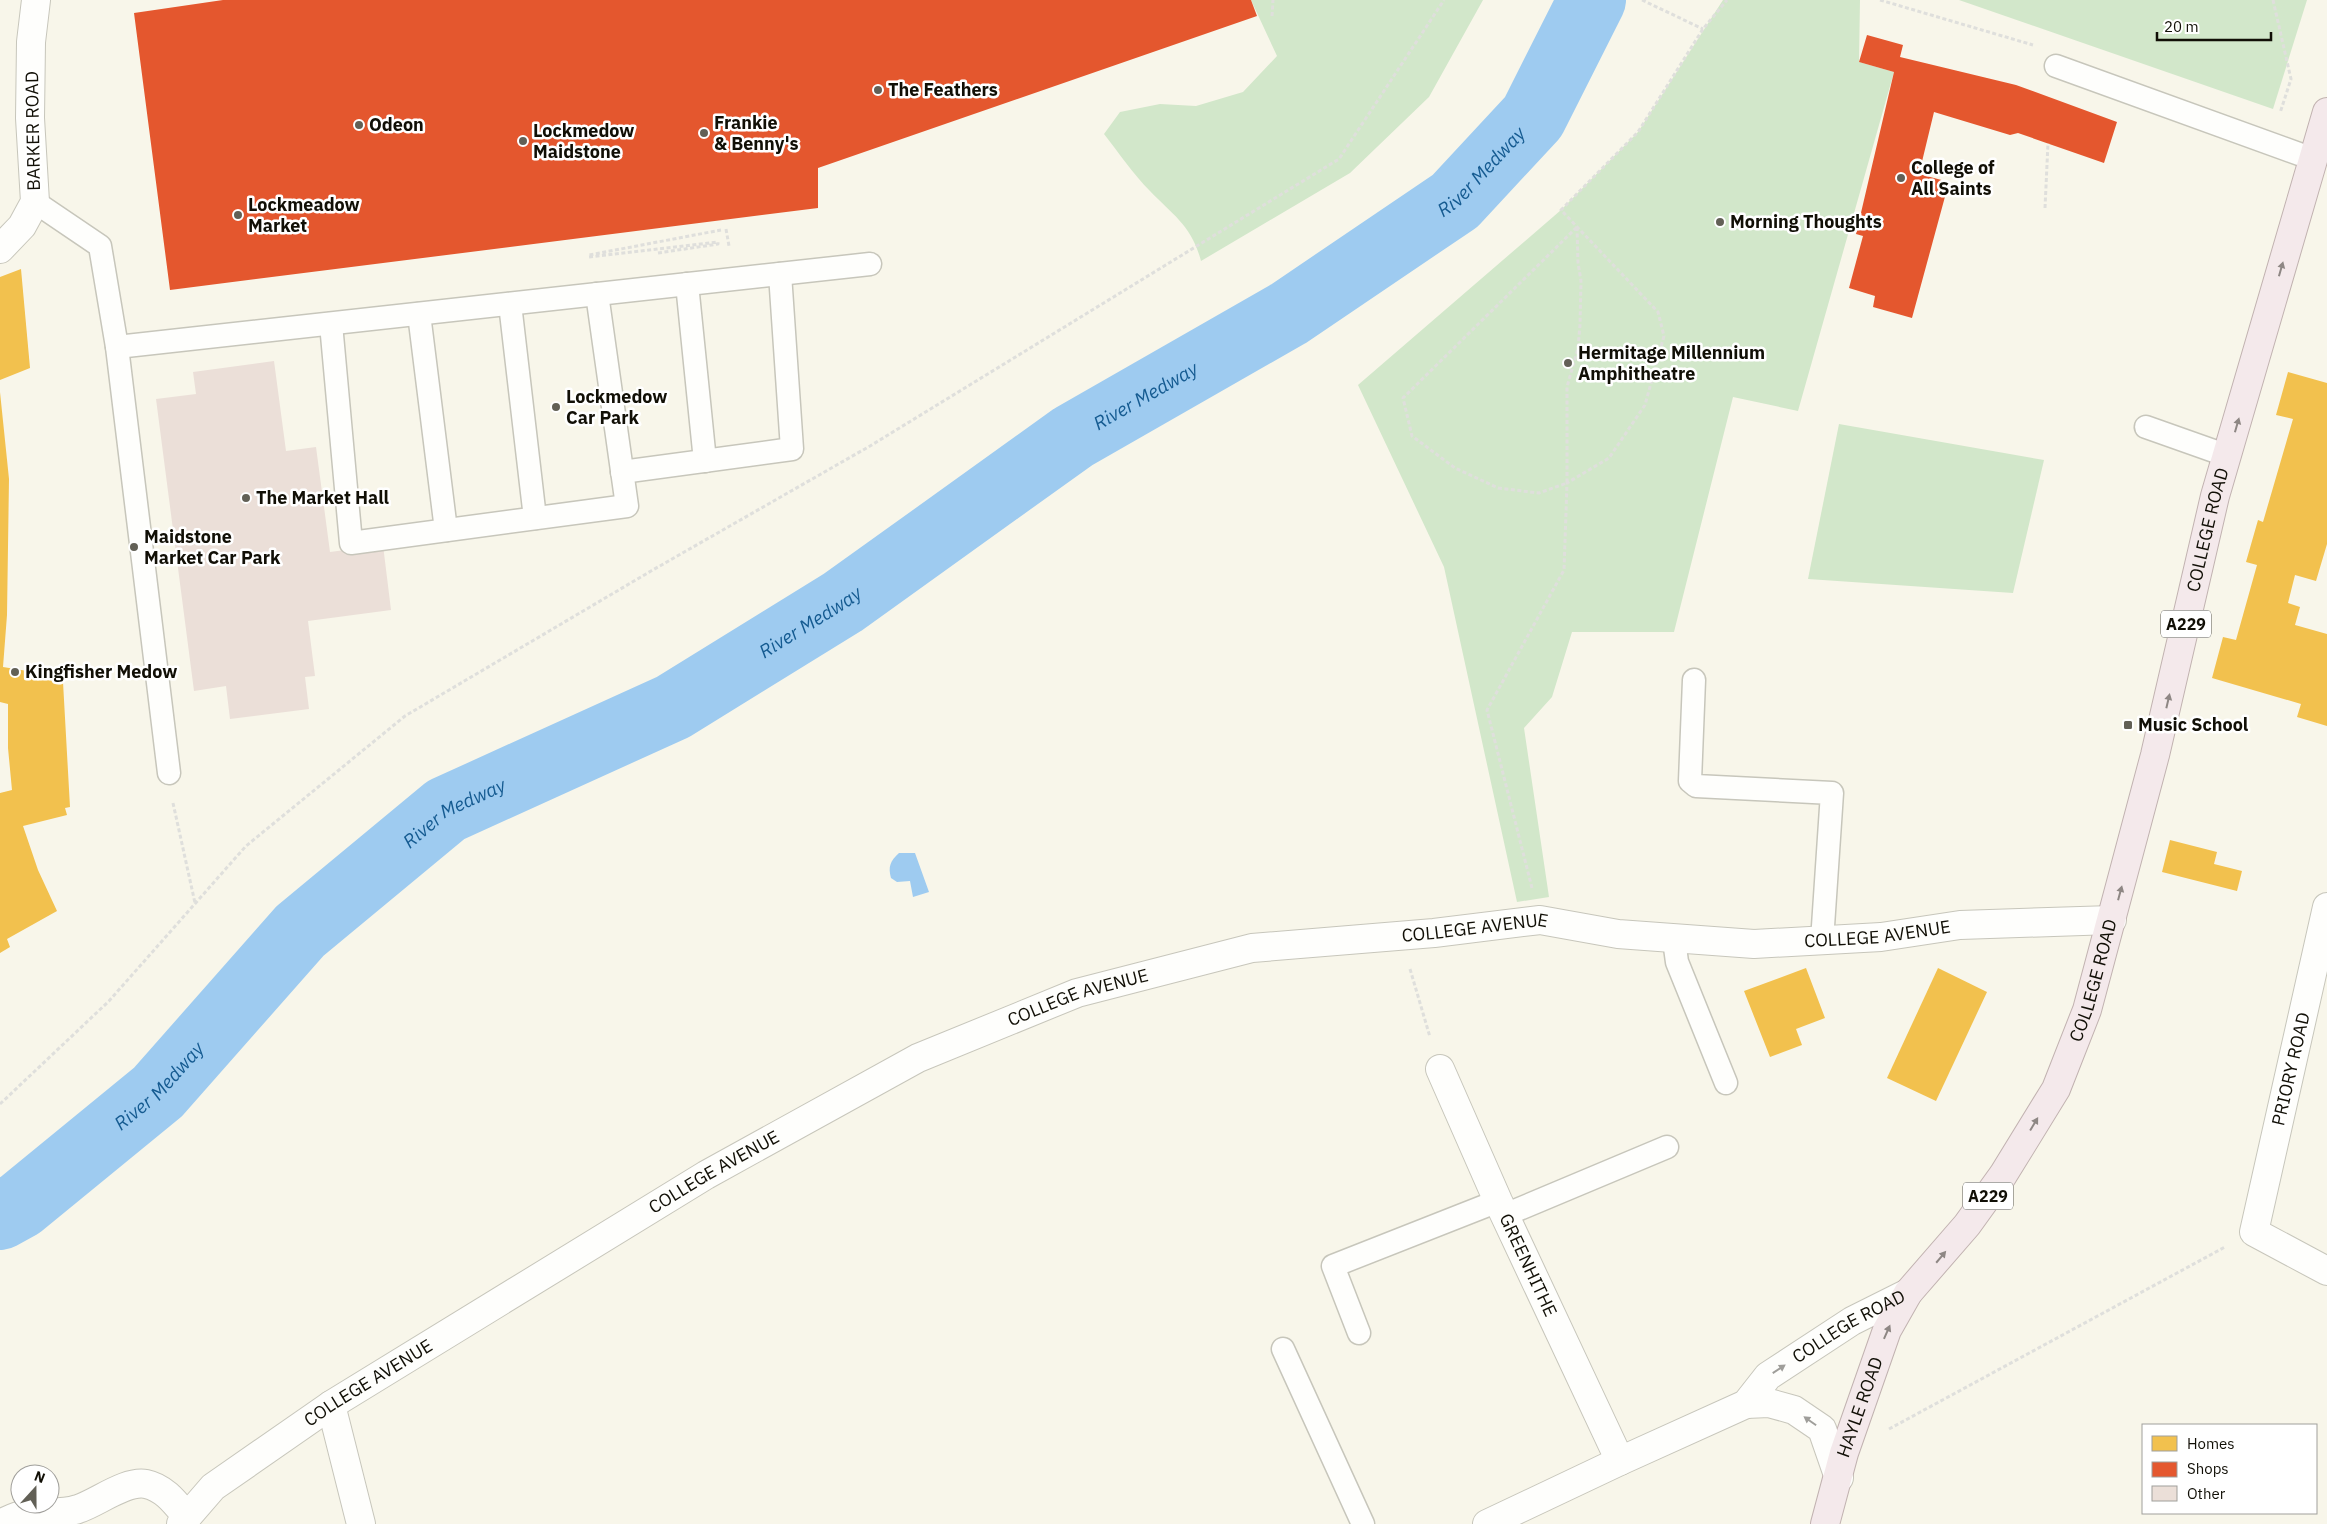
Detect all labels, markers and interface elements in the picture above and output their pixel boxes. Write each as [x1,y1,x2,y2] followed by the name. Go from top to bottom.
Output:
[2157,10,2271,42] scale bar
[2164,17,2199,36] text: 20 m
[20,71,45,191] street label: BARKER ROAD
[888,78,998,101] place label: The Feathers
[872,84,884,96] marker: The Feathers
[714,111,799,155] place label: Frankie & Benny's
[369,113,424,136] place label: Odeon
[353,119,365,131] marker: Odeon
[533,119,634,163] place label: Lockmedow Maidstone
[1432,121,1531,222] water label: River Medway
[698,127,710,139] marker: Frankie & Benny's
[517,135,529,147] marker: Lockmedow Maidstone
[1911,156,1995,200] place label: College of All Saints
[1895,172,1907,184] marker: College of All Saints
[248,193,360,237] place label: Lockmeadow Market
[232,209,244,221] marker: Lockmeadow Market
[1730,210,1882,233] place label: Morning Thoughts
[1714,216,1726,228] marker: Morning Thoughts
[2278,261,2286,276] one-way arrow
[1578,341,1765,385] place label: Hermitage Millennium Amphitheatre
[1089,356,1203,435] water label: River Medway
[1562,357,1574,369] marker: Hermitage Millennium Amphitheatre
[566,385,667,429] place label: Lockmedow Car Park
[550,401,562,413] marker: Lockmedow Car Park
[2233,417,2241,432] one-way arrow
[2181,465,2234,594] street label: COLLEGE ROAD
[256,486,390,509] place label: The Market Hall
[240,492,252,504] marker: The Market Hall
[144,525,281,569] place label: Maidstone Market Car Park
[128,541,140,553] marker: Maidstone Market Car Park
[754,580,867,663] water label: River Medway
[2161,610,2211,638] road number: A229
[25,660,177,683] place label: Kingfisher Medow
[9,666,21,678] marker: Kingfisher Medow
[2164,694,2172,709] one-way arrow
[2138,713,2249,736] place label: Music School
[2122,719,2134,731] marker: Music School
[398,772,510,853] water label: River Medway
[2116,885,2124,900] one-way arrow
[1401,908,1550,947] street label: COLLEGE AVENUE
[1803,915,1952,952] street label: COLLEGE AVENUE
[2064,916,2122,1045] street label: COLLEGE ROAD
[1004,963,1151,1031] street label: COLLEGE AVENUE
[2266,1010,2315,1128] street label: PRIORY ROAD
[109,1036,209,1135] water label: River Medway
[2030,1118,2039,1131] one-way arrow
[644,1125,783,1218] street label: COLLEGE AVENUE
[1963,1182,2013,1210] road number: A229
[1495,1210,1563,1320] street label: GREENHITHE
[1935,1251,1946,1263] one-way arrow
[1788,1284,1909,1368] street label: COLLEGE ROAD
[1883,1325,1891,1339] one-way arrow
[299,1334,437,1431] street label: COLLEGE AVENUE
[1831,1354,1888,1461] street label: HAYLE ROAD
[1772,1364,1786,1373] one-way arrow
[1803,1416,1817,1426] one-way arrow
[2142,1424,2317,1514] legend
[2187,1434,2235,1453] text: Homes
[2187,1459,2229,1478] text: Shops
[10,1464,60,1514] north arrow
[32,1467,48,1487] text: N
[2187,1484,2226,1503] text: Other

